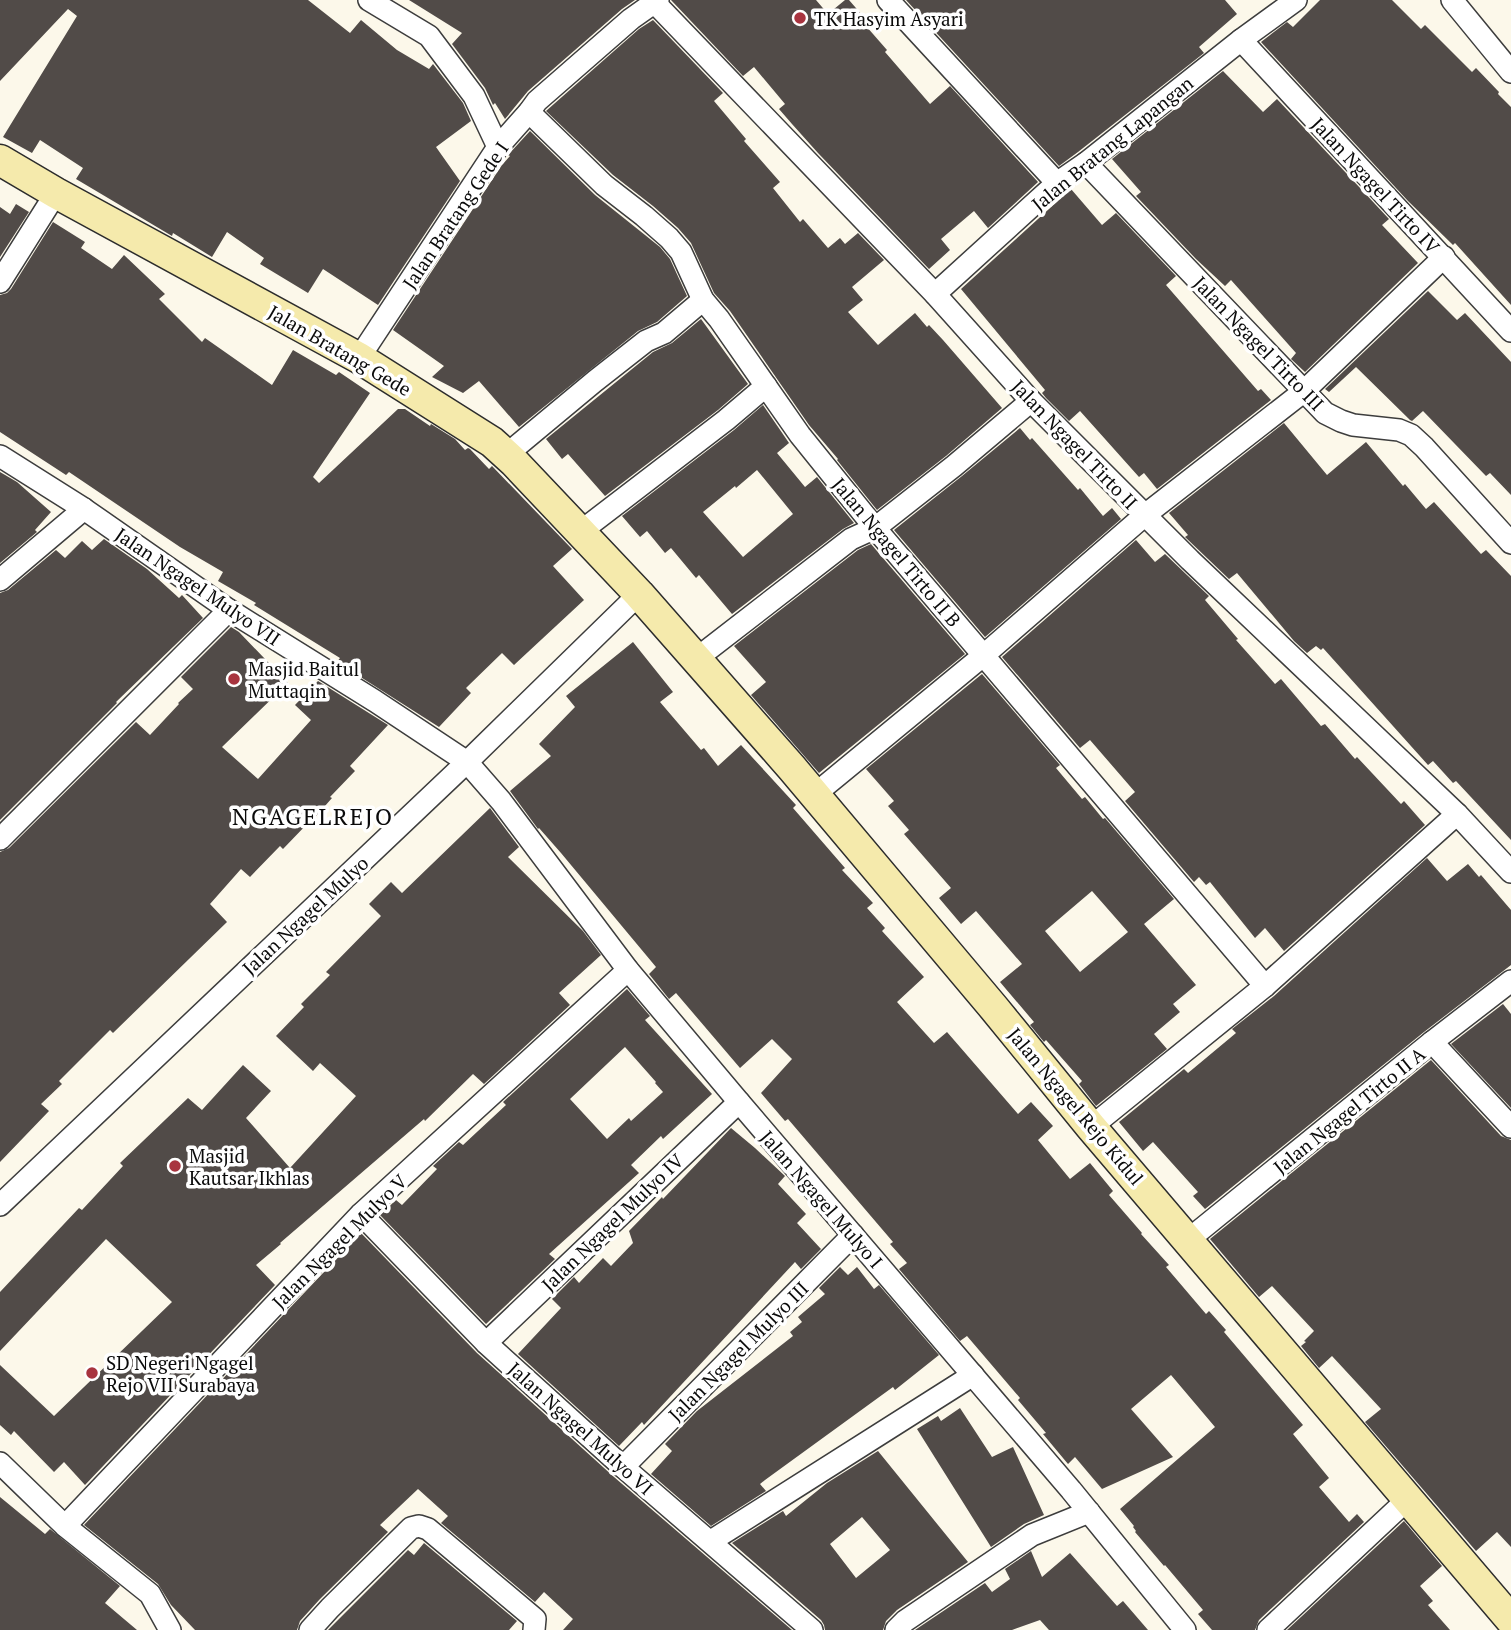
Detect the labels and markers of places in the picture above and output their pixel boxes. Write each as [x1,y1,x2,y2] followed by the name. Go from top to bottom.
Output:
[814,6,964,31] place label: TK Hasyim Asyari
[792,10,808,26] marker: TK Hasyim Asyari
[248,656,359,703] place label: Masjid Baitul Muttaqin
[226,671,242,687] marker: Masjid Baitul Muttaqin
[189,1143,310,1190] place label: Masjid Kautsar Ikhlas
[167,1158,183,1174] marker: Masjid Kautsar Ikhlas
[106,1350,256,1397] place label: SD Negeri Ngagel Rejo VII Surabaya
[84,1365,100,1381] marker: SD Negeri Ngagel Rejo VII Surabaya

